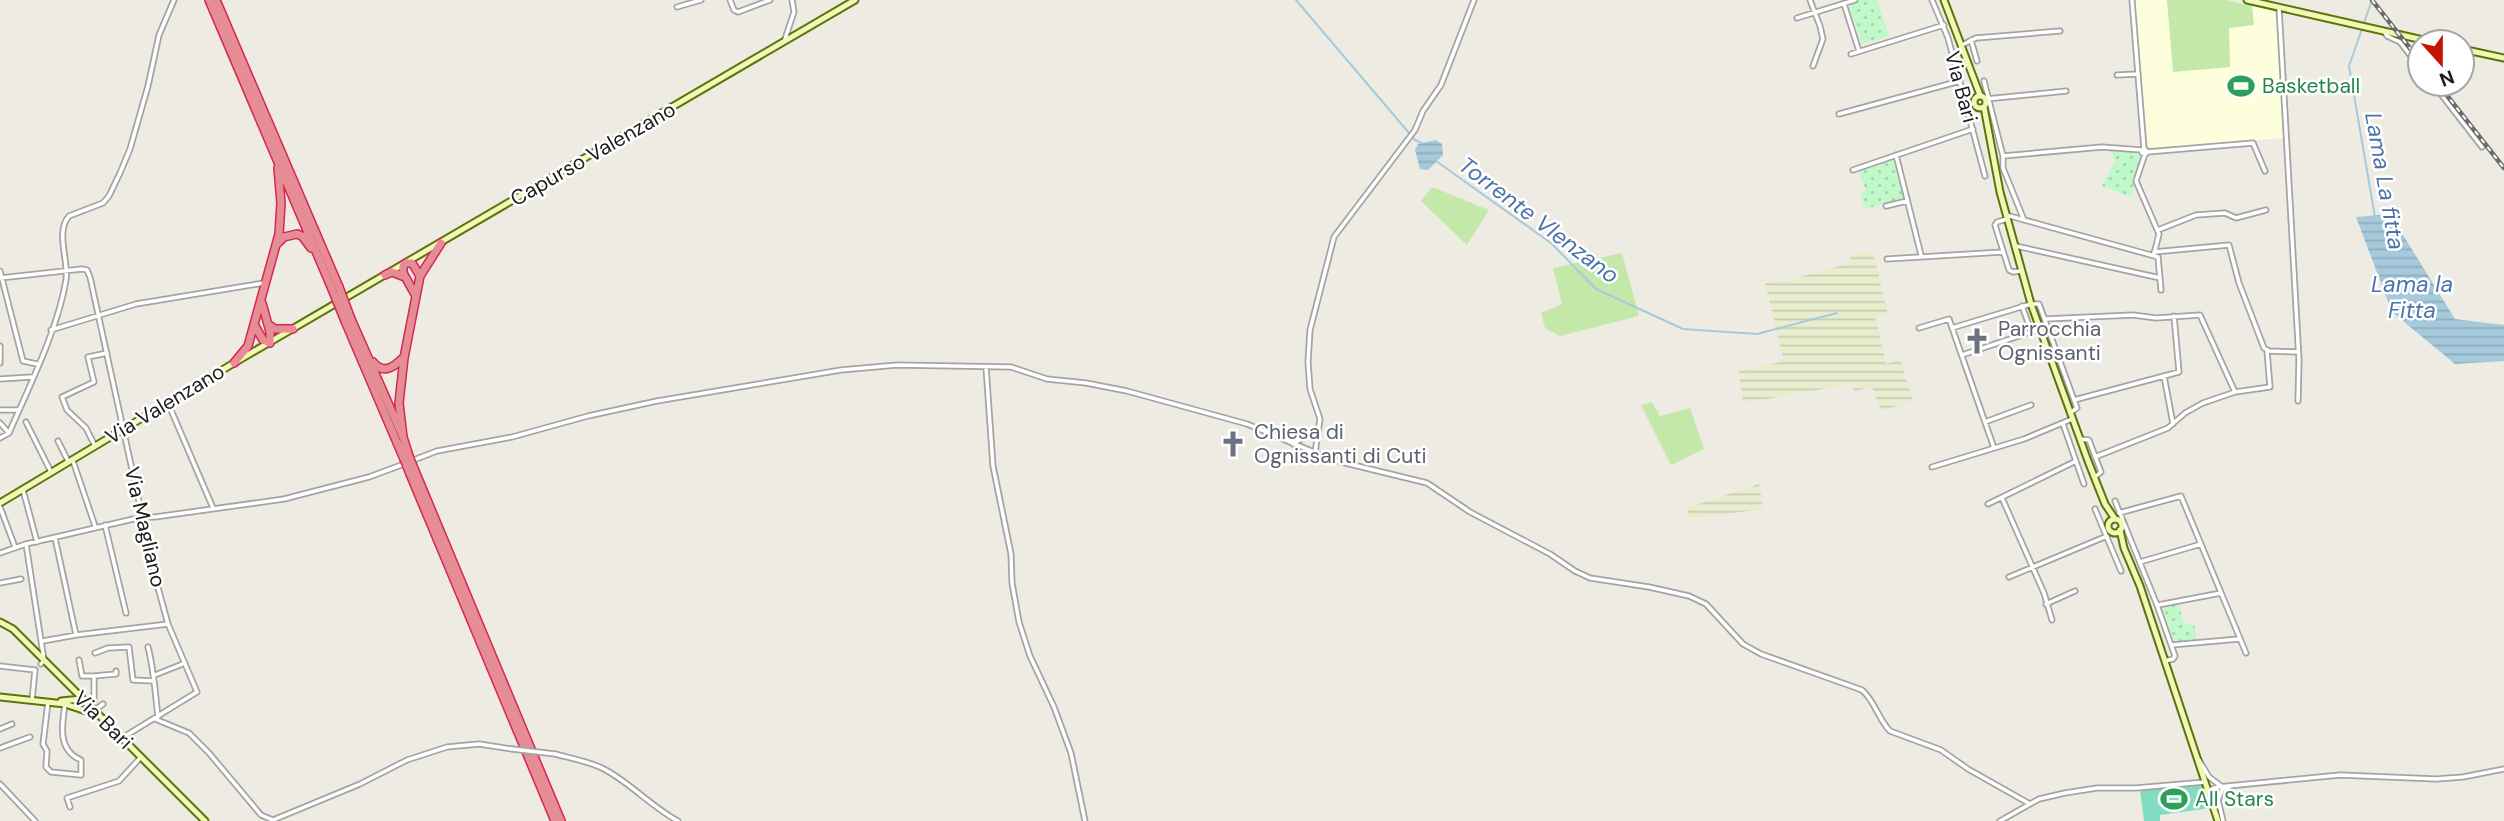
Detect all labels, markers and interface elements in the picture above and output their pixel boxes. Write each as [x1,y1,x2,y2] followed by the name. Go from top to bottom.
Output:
[2406,28,2476,98] north arrow
[1938,48,1984,126] street label: Via Bari
[2436,64,2458,93] text: N
[2226,71,2256,101] sports icon: Basketball
[2262,72,2360,100] place label: Basketball
[505,95,681,213] street label: Capurso Valenzano
[2358,110,2412,252] water label: Lama La fitta
[1453,150,1625,290] water label: Torrente Vlenzano
[2371,269,2453,325] water label: Lama la Fitta
[1998,315,2101,367] place label: Parrocchia Ognissanti
[1962,326,1992,356] church icon: Parrocchia Ognissanti
[100,357,230,451] street label: Via Valenzano
[1254,418,1427,470] place label: Chiesa di Ognissanti di Cuti
[1218,429,1248,459] church icon: Chiesa di Ognissanti di Cuti
[118,464,172,590] street label: Via Magliano
[67,685,139,755] street label: Via Bari
[2159,784,2189,814] sports icon: All Stars
[2195,785,2274,813] place label: All Stars

